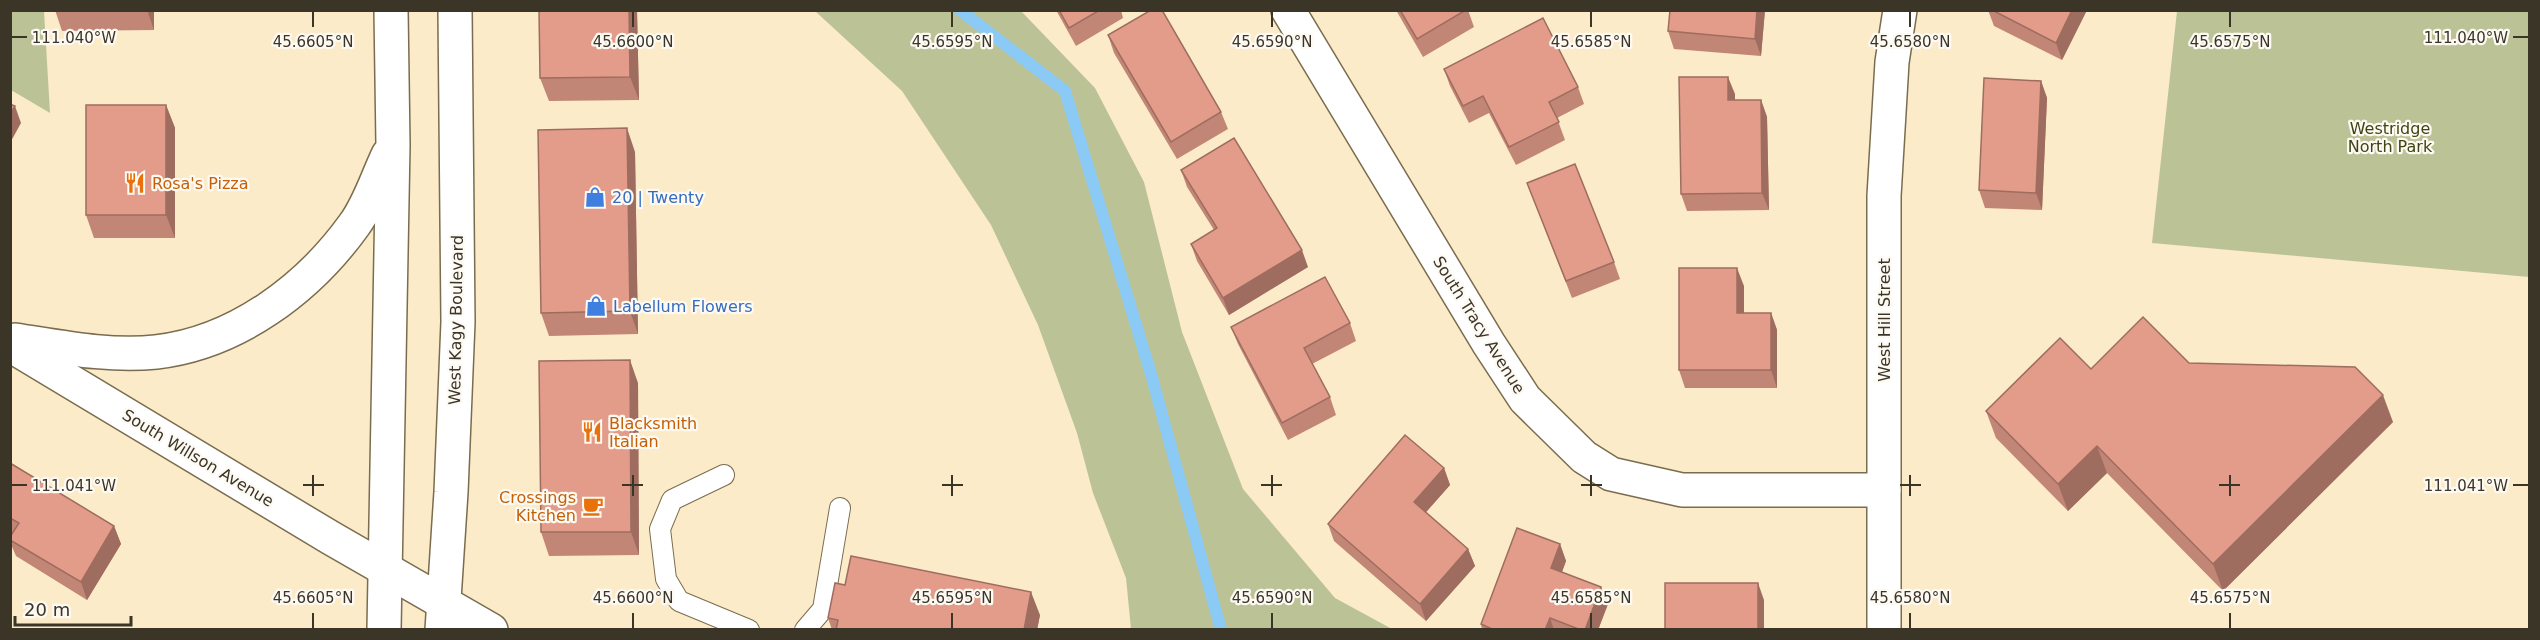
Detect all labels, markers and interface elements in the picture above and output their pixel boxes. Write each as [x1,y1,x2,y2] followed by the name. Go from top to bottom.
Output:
[32,29,116,47] text: 111.040°W
[2424,29,2508,47] text: 111.040°W
[273,33,353,51] text: 45.6605°N
[593,33,673,51] text: 45.6600°N
[912,33,992,51] text: 45.6595°N
[1232,33,1312,51] text: 45.6590°N
[1551,33,1631,51] text: 45.6585°N
[1870,33,1950,51] text: 45.6580°N
[2190,33,2270,51] text: 45.6575°N
[2348,119,2433,156] park label: Westridge North Park
[123,171,147,195] restaurant icon: Rosa's Pizza
[152,174,249,193] place label: Rosa's Pizza
[583,185,607,209] shop icon: 20 | Twenty
[612,188,704,207] place label: 20 | Twenty
[445,235,467,405] street label: West Kagy Boulevard
[1429,253,1529,397] street label: South Tracy Avenue
[1875,258,1894,382] street label: West Hill Street
[584,294,608,318] shop icon: Labellum Flowers
[613,297,753,316] place label: Labellum Flowers
[119,405,277,511] street label: South Willson Avenue
[609,414,697,451] place label: Blacksmith Italian
[580,420,604,444] restaurant icon: Blacksmith Italian
[32,477,116,495] text: 111.041°W
[2424,477,2508,495] text: 111.041°W
[499,488,576,525] place label: Crossings Kitchen
[581,494,605,518] cafe icon: Crossings Kitchen
[15,589,130,627] scale bar
[273,589,353,607] text: 45.6605°N
[593,589,673,607] text: 45.6600°N
[912,589,992,607] text: 45.6595°N
[1232,589,1312,607] text: 45.6590°N
[1551,589,1631,607] text: 45.6585°N
[1870,589,1950,607] text: 45.6580°N
[2190,589,2270,607] text: 45.6575°N
[24,599,70,620] text: 20 m

